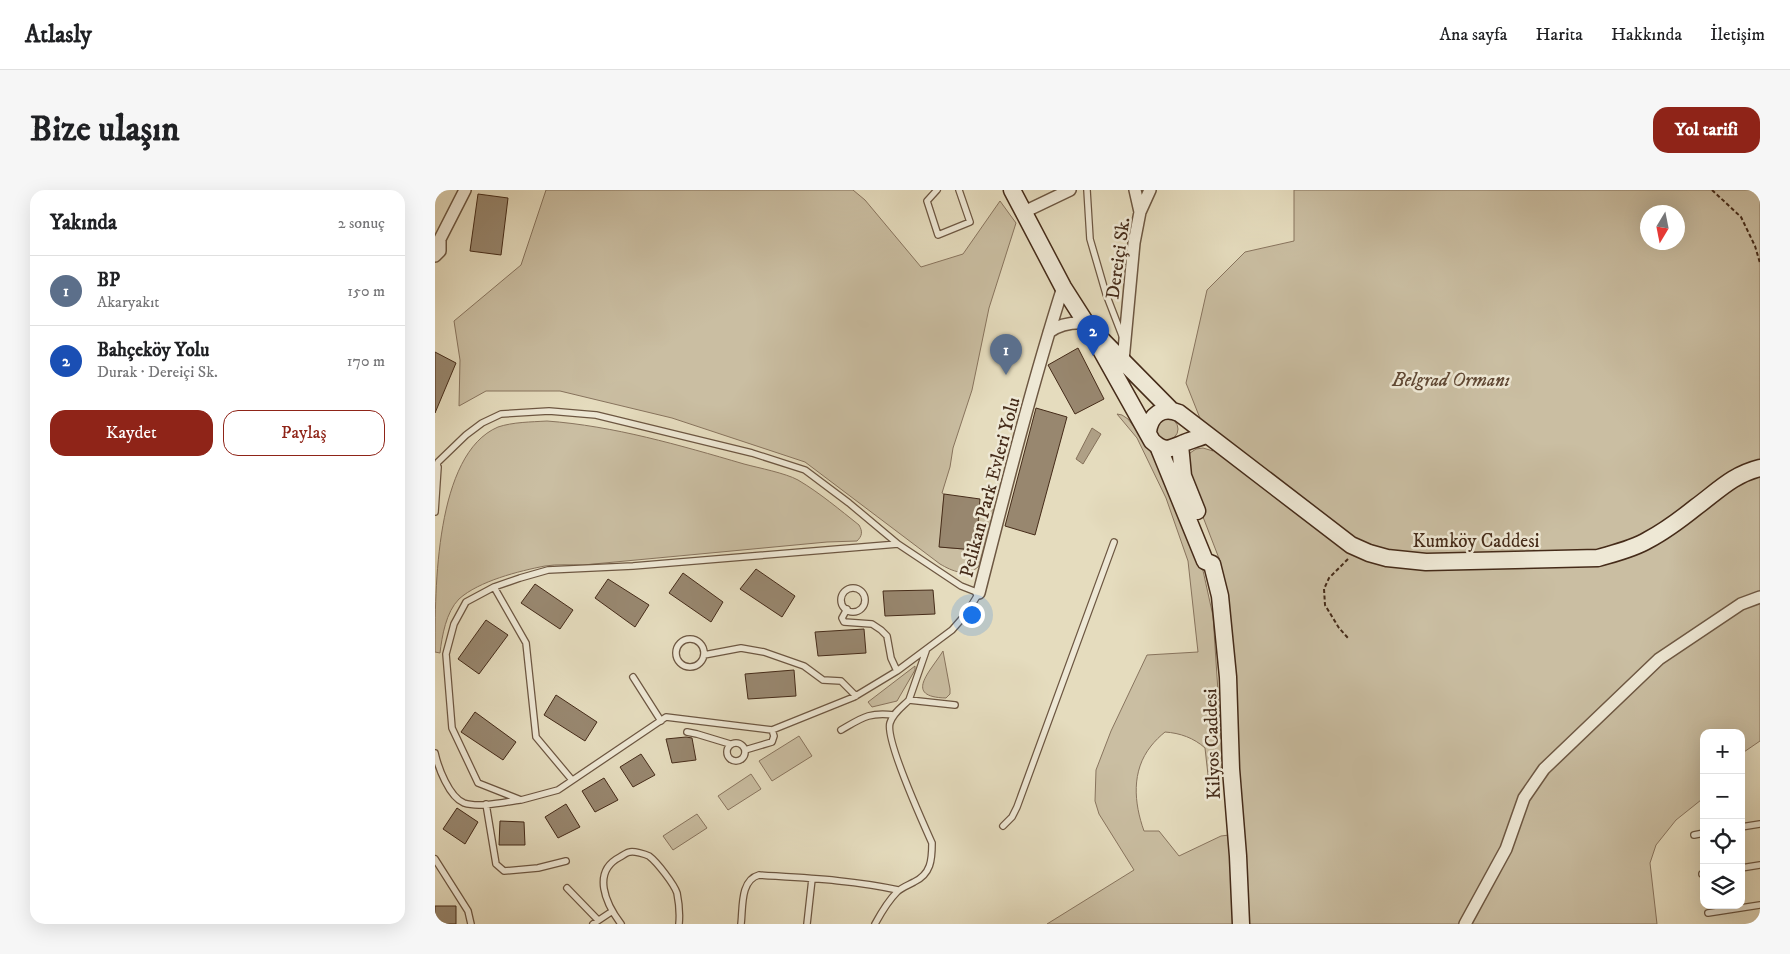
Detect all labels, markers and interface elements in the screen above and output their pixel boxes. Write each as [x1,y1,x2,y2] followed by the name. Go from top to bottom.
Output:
[25,20,92,50] text: Atlasly
[1440,24,1507,46] text: Ana sayfa
[1535,24,1583,46] text: Harita
[1611,24,1682,46] text: Hakkında
[1710,24,1765,46] text: İletişim
[1653,107,1760,153] button: Yol tarifi
[30,108,180,152] text: Bize ulaşın
[1640,205,1685,250] north arrow
[50,210,117,236] text: Yakında
[338,213,385,233] text: 2 sonuç
[1101,216,1136,301] street label: Dereiçi Sk.
[97,269,120,292] text: BP
[63,281,69,301] text: 1
[347,281,385,301] text: 150 m
[97,292,159,312] text: Akaryakıt
[1077,315,1109,356] pin: 2
[990,334,1022,375] pin: 1
[97,339,209,362] text: Bahçeköy Yolu
[62,351,70,371] text: 2
[347,351,385,371] text: 170 m
[97,362,218,382] text: Durak · Dereiçi Sk.
[1391,369,1510,392] park label: Belgrad Ormanı
[955,395,1026,580] street label: Pelikan Park Evleri Yolu
[50,410,213,456] button: Kaydet
[223,410,385,456] button: Paylaş
[1413,530,1540,553] street label: Kumköy Caddesi
[959,602,985,628] your location
[1199,688,1226,800] street label: Kilyos Caddesi
[1700,729,1745,909] map controls
[1700,729,1745,774] button: +
[1700,774,1745,819] button: −
[1700,819,1745,864] button: locate
[1700,864,1745,909] button: layers

